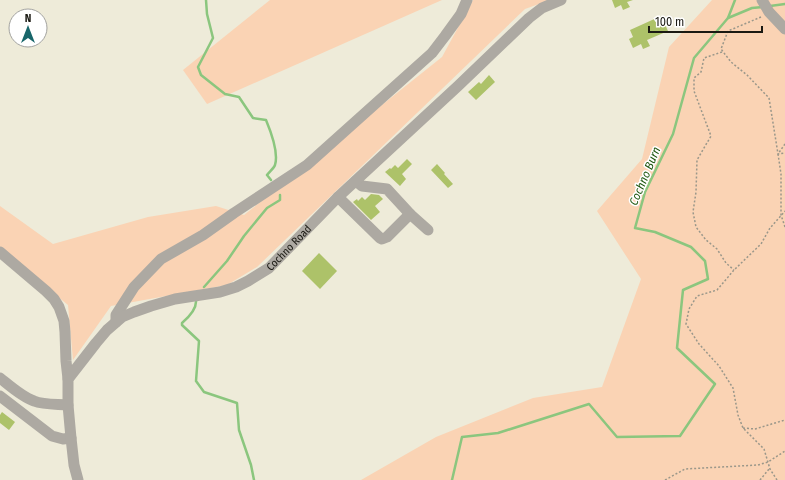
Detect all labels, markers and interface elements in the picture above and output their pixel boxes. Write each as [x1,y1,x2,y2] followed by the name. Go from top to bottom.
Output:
[8,8,48,48] north arrow
[649,8,762,34] scale bar
[25,12,31,25] text: N
[655,15,684,29] text: 100 m
[626,145,664,207] water label: Cochno Burn
[264,222,314,273] street label: Cochno Road

